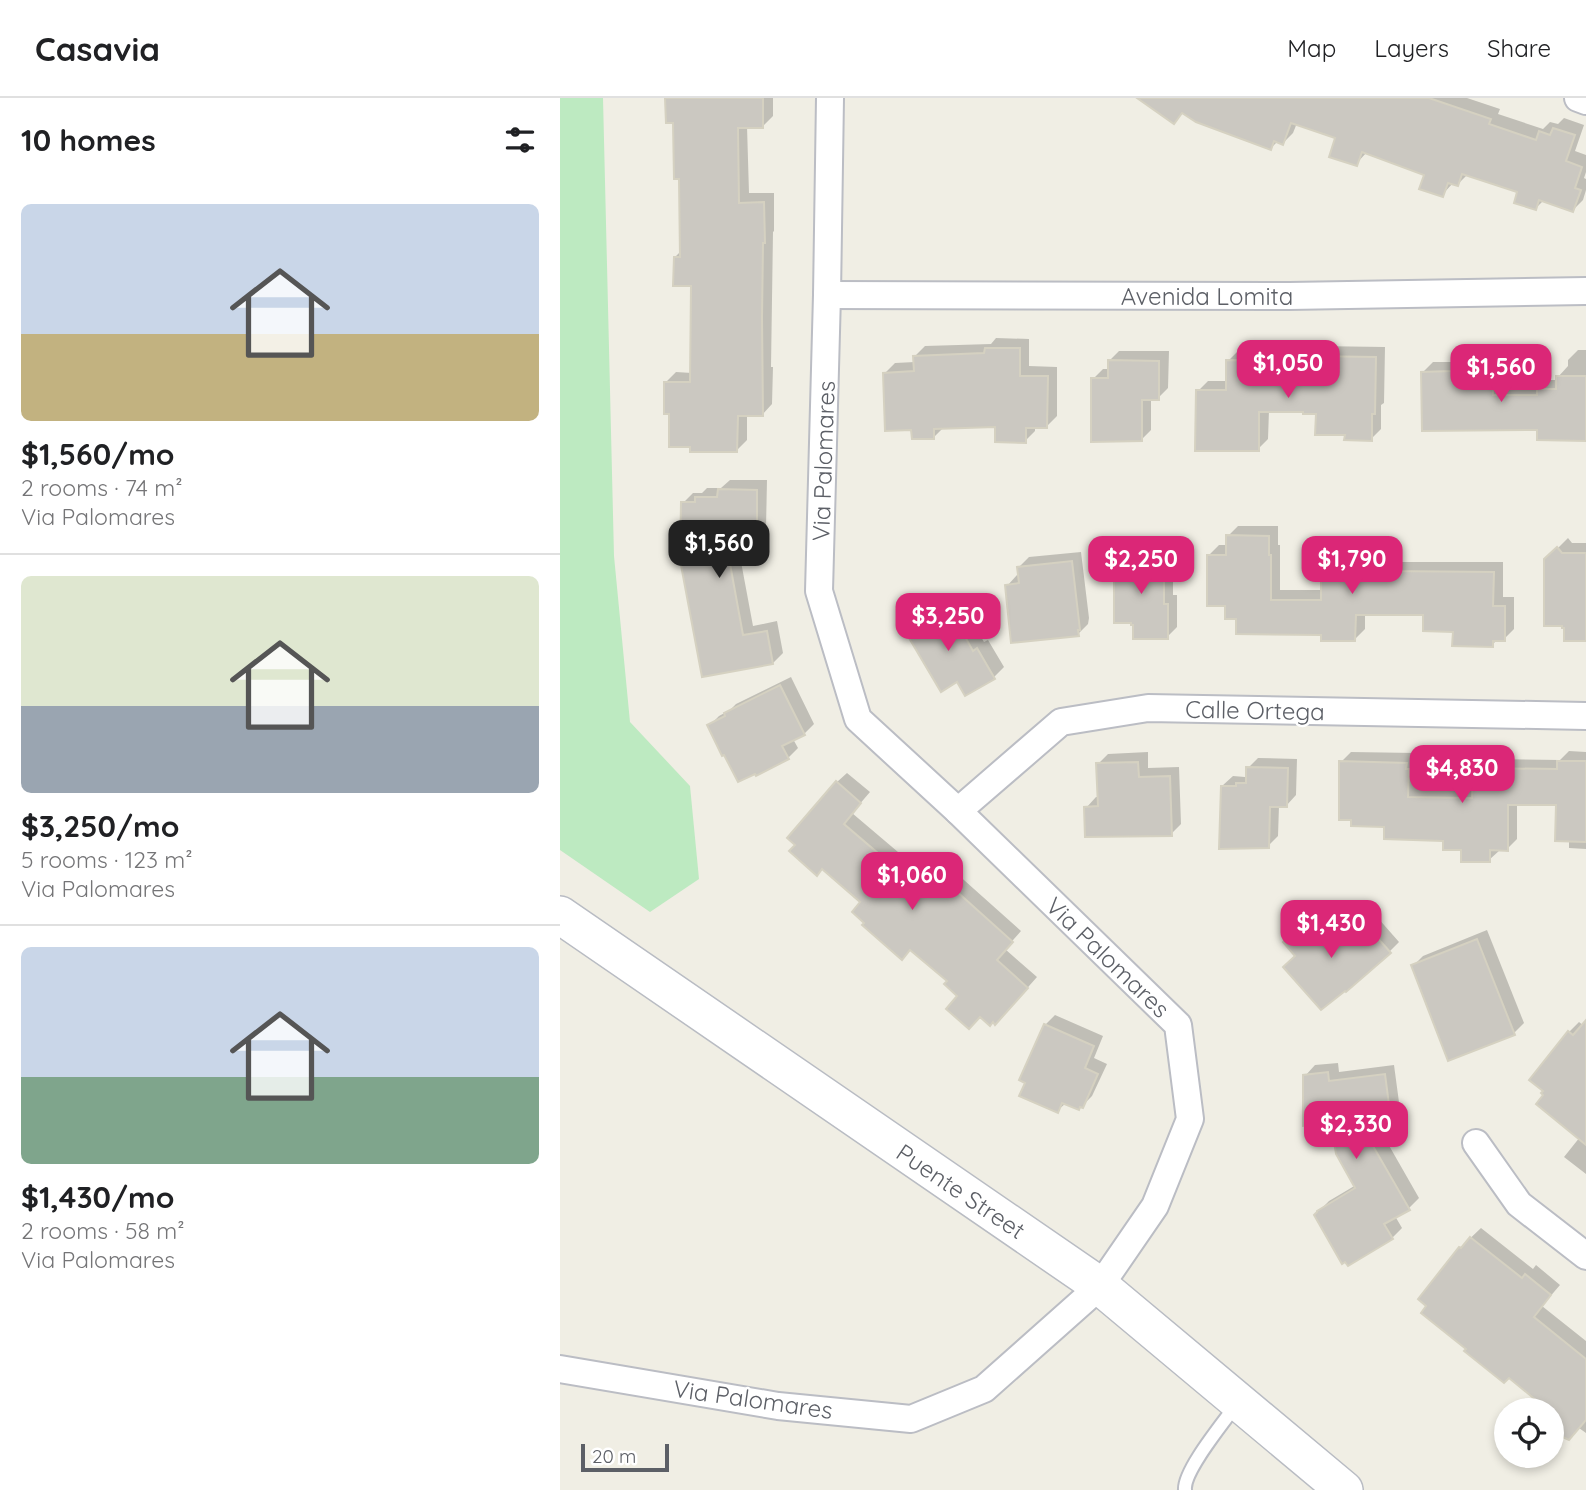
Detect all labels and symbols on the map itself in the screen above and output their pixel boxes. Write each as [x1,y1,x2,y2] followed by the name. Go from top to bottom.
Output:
[1121,281,1293,311] street label: Avenida Lomita
[1231,341,1345,400] pin: $1,050
[1444,344,1558,404] pin: $1,560
[805,380,841,542] street label: Via Palomares
[662,520,776,580] pin: $1,560
[1084,536,1198,596] pin: $2,250
[1295,536,1409,596] pin: $1,790
[891,594,1005,653] pin: $3,250
[1185,694,1325,726] street label: Calle Ortega
[1405,746,1519,805] pin: $4,830
[855,852,969,912] pin: $1,060
[1040,890,1176,1024] street label: Via Palomares
[1274,900,1388,960] pin: $1,430
[1299,1102,1413,1161] pin: $2,330
[891,1137,1031,1245] street label: Puente Street
[671,1373,835,1425] street label: Via Palomares
[581,1441,668,1473] scale bar

